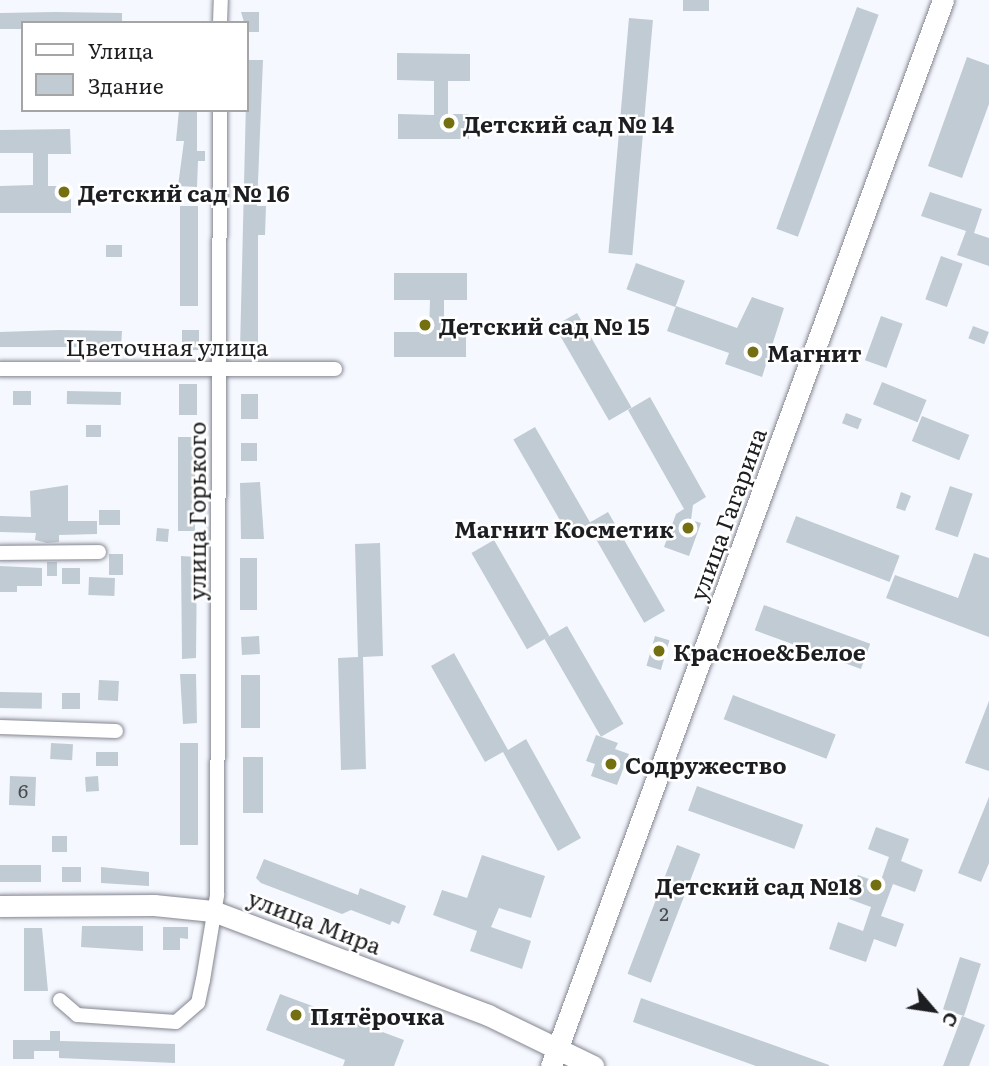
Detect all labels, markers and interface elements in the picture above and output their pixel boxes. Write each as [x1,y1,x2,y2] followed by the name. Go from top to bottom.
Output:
[21,21,248,112] legend
[88,34,153,65] text: Улица
[88,69,164,100] text: Здание
[463,109,674,137] place label: Детский сад № 14
[441,115,457,131] marker: Детский сад № 14
[78,178,290,206] place label: Детский сад № 16
[56,184,72,200] marker: Детский сад № 16
[439,311,650,339] place label: Детский сад № 15
[417,317,433,333] marker: Детский сад № 15
[66,332,268,360] street label: Цветочная улица
[767,338,862,366] place label: Магнит
[745,344,761,360] marker: Магнит
[182,421,210,601] street label: улица Горького
[683,424,771,604] street label: улица Гагарина
[454,514,674,542] place label: Магнит Косметик
[680,520,696,536] marker: Магнит Косметик
[673,637,866,665] place label: Красное&Белое
[651,643,667,659] marker: Красное&Белое
[625,750,787,778] place label: Содружество
[603,756,619,772] marker: Содружество
[18,780,28,802] house number: 6
[655,871,862,899] place label: Детский сад №18
[868,877,884,893] marker: Детский сад №18
[244,883,386,959] street label: улица Мира
[659,903,669,925] house number: 2
[898,975,968,1045] north arrow
[310,1001,444,1029] place label: Пятёрочка
[288,1007,304,1023] marker: Пятёрочка
[936,1007,967,1033] text: С

